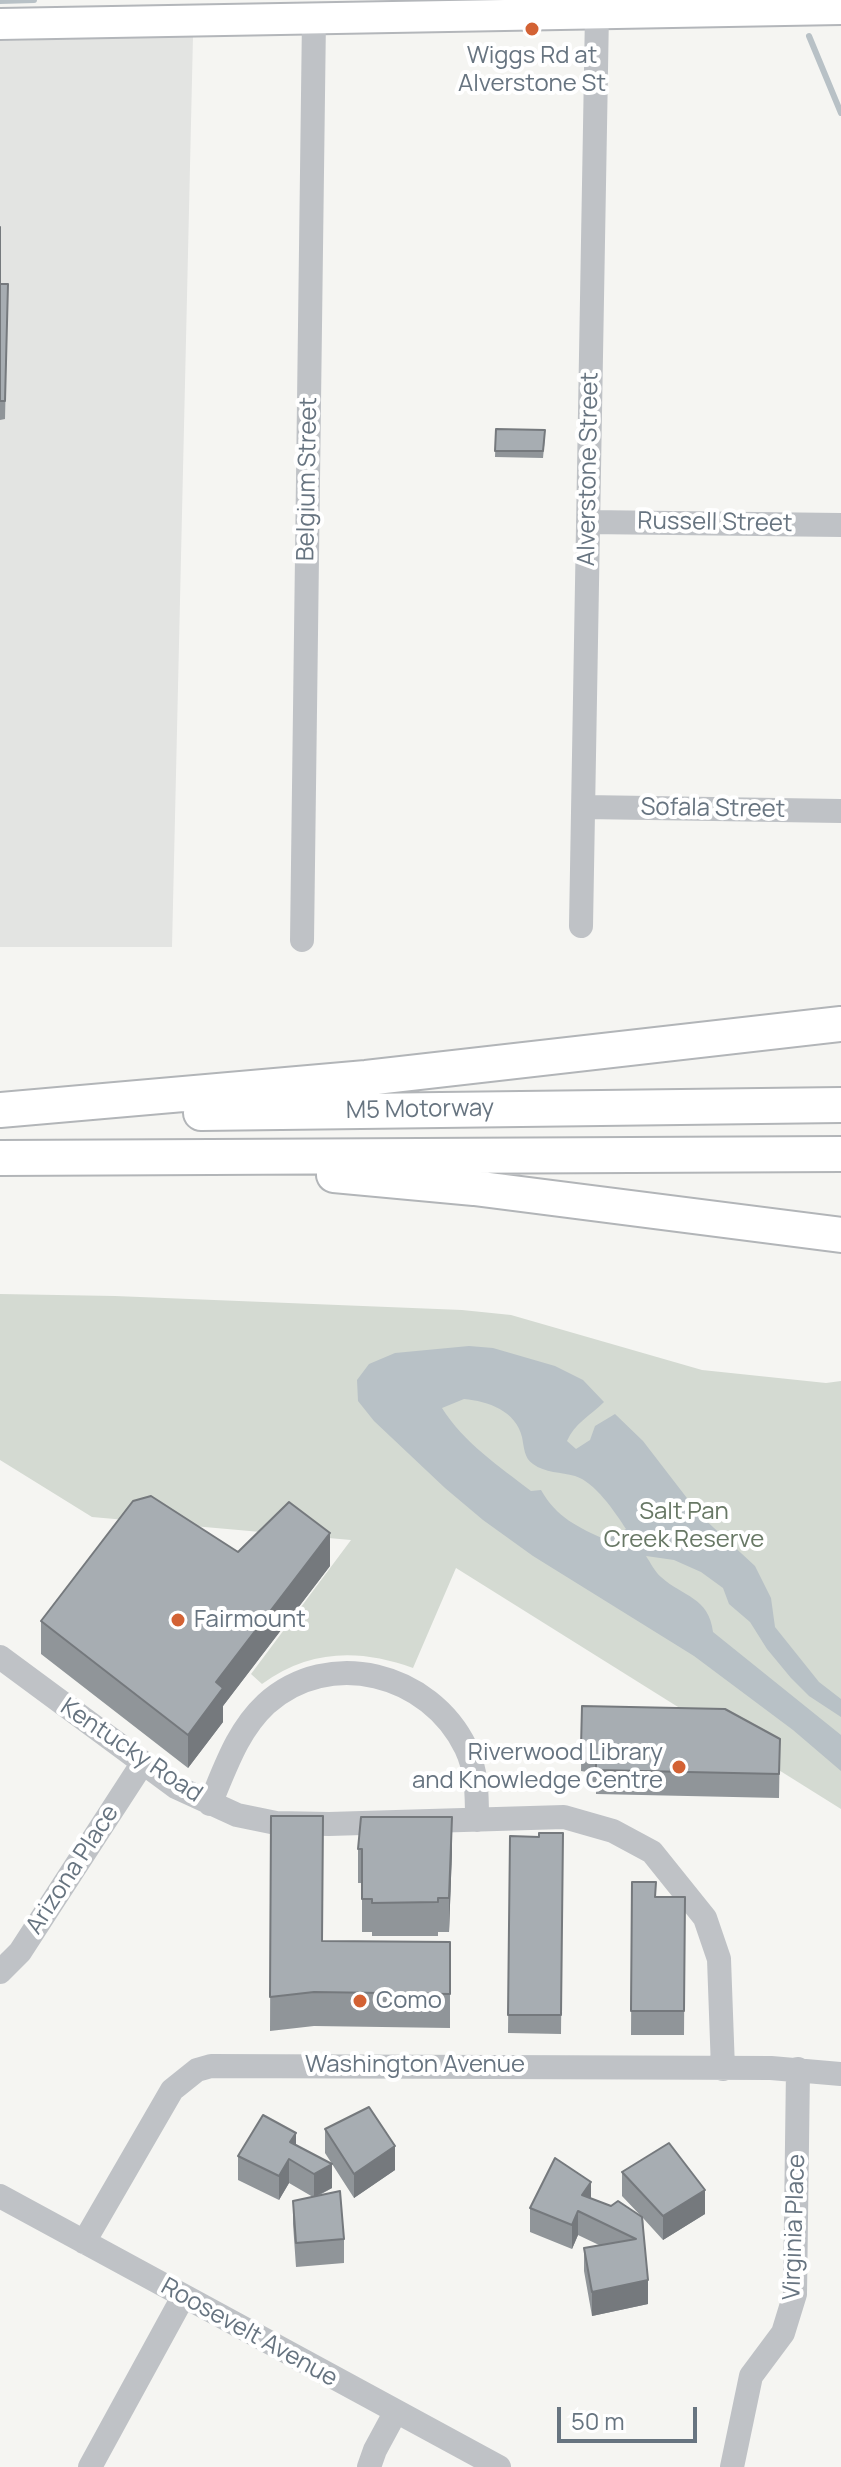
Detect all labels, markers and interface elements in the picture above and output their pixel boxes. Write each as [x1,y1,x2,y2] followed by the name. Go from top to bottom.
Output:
[523,20,541,38] marker: Wiggs Rd at Alverstone St
[458,42,606,98] place label: Wiggs Rd at Alverstone St
[573,372,605,566] street label: Alverstone Street
[292,397,324,561] street label: Belgium Street
[637,507,793,539] street label: Russell Street
[640,793,786,825] street label: Sofala Street
[346,1094,494,1126] street label: M5 Motorway
[604,1498,764,1554] park label: Salt Pan Creek Reserve
[194,1606,306,1634] place label: Fairmount
[169,1611,187,1629] marker: Fairmount
[55,1693,207,1809] street label: Kentucky Road
[412,1739,663,1795] place label: Riverwood Library and Knowledge Centre
[670,1758,688,1776] marker: Riverwood Library and Knowledge Centre
[21,1800,125,1940] street label: Arizona Place
[376,1987,442,2015] place label: Como
[351,1992,369,2010] marker: Como
[305,2051,525,2079] street label: Washington Avenue
[778,2154,812,2300] street label: Virginia Place
[156,2273,342,2393] street label: Roosevelt Avenue
[561,2391,701,2441] scale bar
[571,2404,625,2437] text: 50 m

